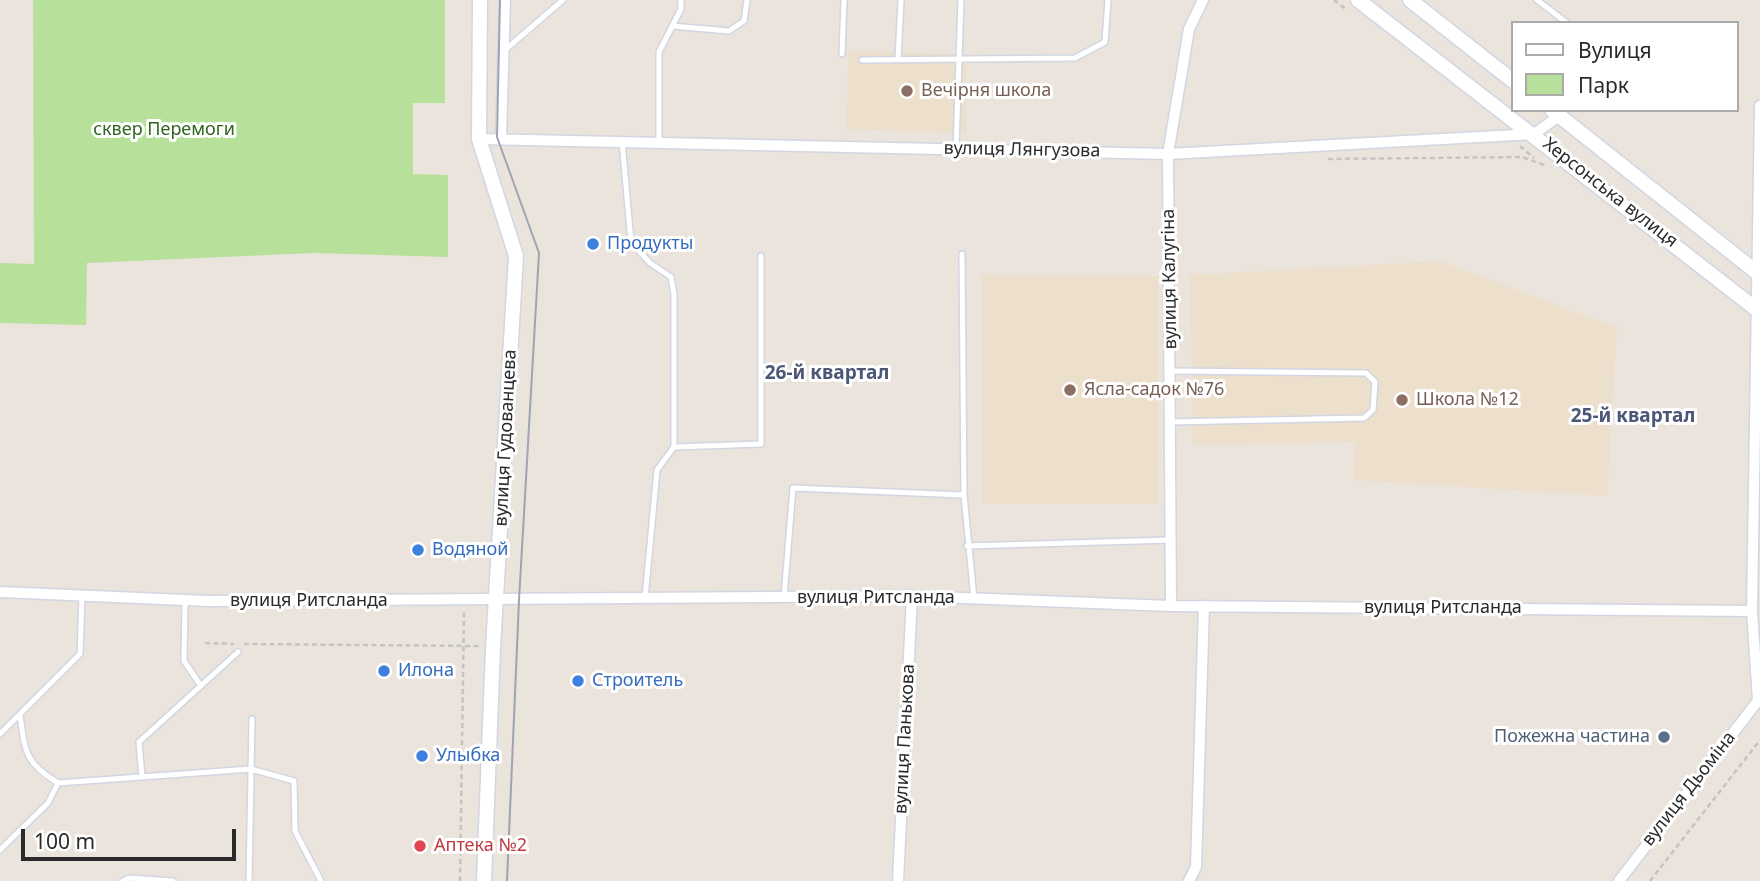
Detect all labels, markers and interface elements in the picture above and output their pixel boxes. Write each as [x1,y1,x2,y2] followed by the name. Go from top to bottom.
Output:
[1512,21,1739,112] legend
[1578,36,1652,64] text: Вулиця
[1578,71,1629,99] text: Парк
[921,80,1051,102] place label: Вечірня школа
[899,83,915,99] marker: Вечірня школа
[93,119,235,141] park label: сквер Перемоги
[1538,134,1682,252] street label: Херсонська вулиця
[943,138,1101,162] street label: вулиця Лянгузова
[1158,209,1182,349] street label: вулиця Калугіна
[607,233,693,255] place label: Продукты
[585,236,601,252] marker: Продукты
[491,349,521,527] street label: вулиця Гудованцева
[765,363,889,385] district label: 26-й квартал
[1084,379,1224,401] place label: Ясла-садок №76
[1062,382,1078,398] marker: Ясла-садок №76
[1416,389,1519,411] place label: Школа №12
[1394,392,1410,408] marker: Школа №12
[1571,406,1695,428] district label: 25-й квартал
[432,539,508,561] place label: Водяной
[410,542,426,558] marker: Водяной
[797,587,955,609] street label: вулиця Ритсланда
[230,590,388,612] street label: вулиця Ритсланда
[1364,597,1522,619] street label: вулиця Ритсланда
[398,660,454,682] place label: Илона
[376,663,392,679] marker: Илона
[890,663,920,815] street label: вулиця Панькова
[592,670,683,692] place label: Строитель
[570,673,586,689] marker: Строитель
[1494,726,1650,748] place label: Пожежна частина
[1638,728,1740,850] street label: вулиця Дьоміна
[1656,729,1672,745] marker: Пожежна частина
[436,745,500,767] place label: Улыбка
[414,748,430,764] marker: Улыбка
[24,814,240,858] scale bar
[34,827,95,855] text: 100 m
[434,835,527,857] place label: Аптека №2
[412,838,428,854] marker: Аптека №2

